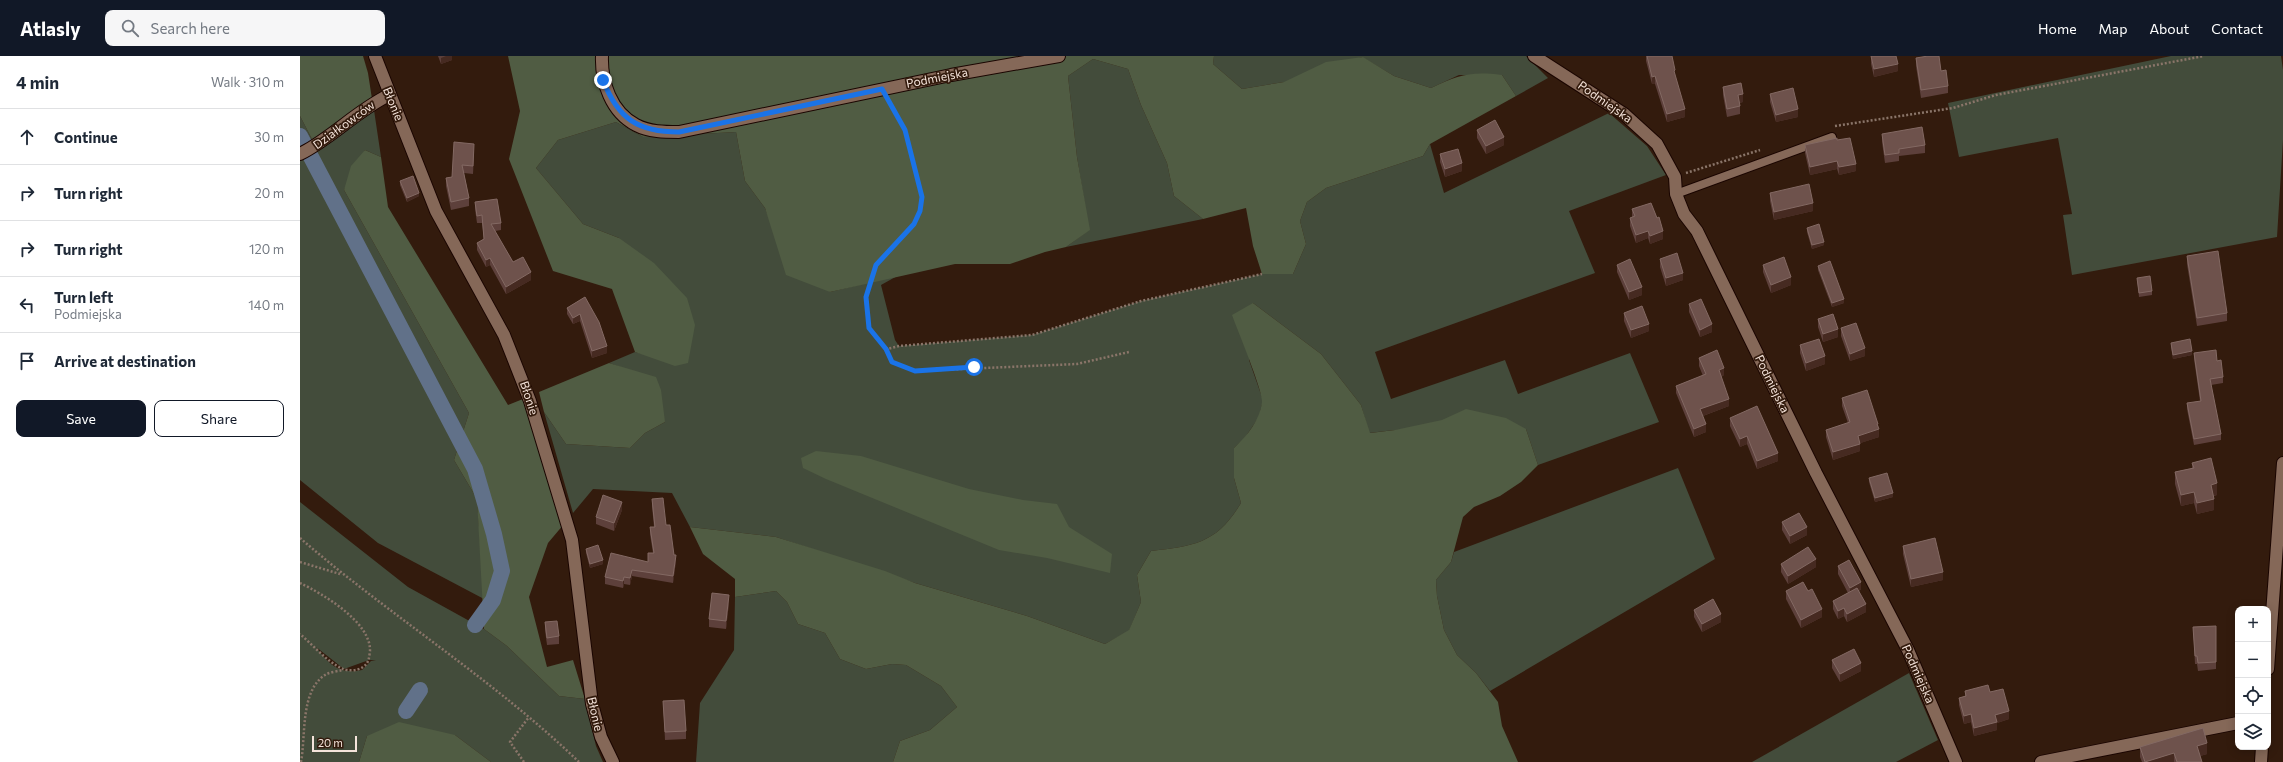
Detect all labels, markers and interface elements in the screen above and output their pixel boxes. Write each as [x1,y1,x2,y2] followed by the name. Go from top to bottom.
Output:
[105,10,385,46] search box
[20,17,81,40] text: Atlasly
[119,17,141,39] icon: search
[151,19,230,37] text: Search here
[2038,20,2077,37] text: Home
[2099,20,2127,37] text: Map
[2149,20,2189,37] text: About
[2211,20,2263,37] text: Contact
[905,64,969,90] street label: Podmiejska
[594,71,612,89] route end
[16,72,59,93] text: 4 min
[211,74,284,90] text: Walk · 310 m
[1576,77,1635,125] street label: Podmiejska
[381,85,407,122] street label: Błonie
[310,97,377,151] street label: Działkowców
[16,126,38,148] icon: ahead
[54,128,118,146] text: Continue
[254,129,284,145] text: 30 m
[16,182,38,204] icon: right
[54,184,123,202] text: Turn right
[255,185,284,201] text: 20 m
[16,238,38,260] icon: right
[54,240,123,258] text: Turn right
[249,241,284,257] text: 120 m
[54,288,113,306] text: Turn left
[16,294,38,316] icon: left
[248,297,284,313] text: 140 m
[54,306,122,322] text: Podmiejska
[16,350,38,372] icon: arrive
[54,352,196,370] text: Arrive at destination
[1753,352,1793,415] street label: Podmiejska
[965,358,983,376] route start
[518,379,542,416] street label: Błonie
[16,400,146,437] button: Save
[154,400,284,437] button: Share
[2235,606,2271,750] map controls
[2235,606,2271,642] button: +
[1900,642,1938,705] street label: Podmiejska
[2235,642,2271,678] button: −
[2235,678,2271,714] button: locate
[585,695,607,732] street label: Błonie
[2235,714,2271,750] button: layers
[312,734,357,753] scale bar
[318,736,343,749] text: 20 m

